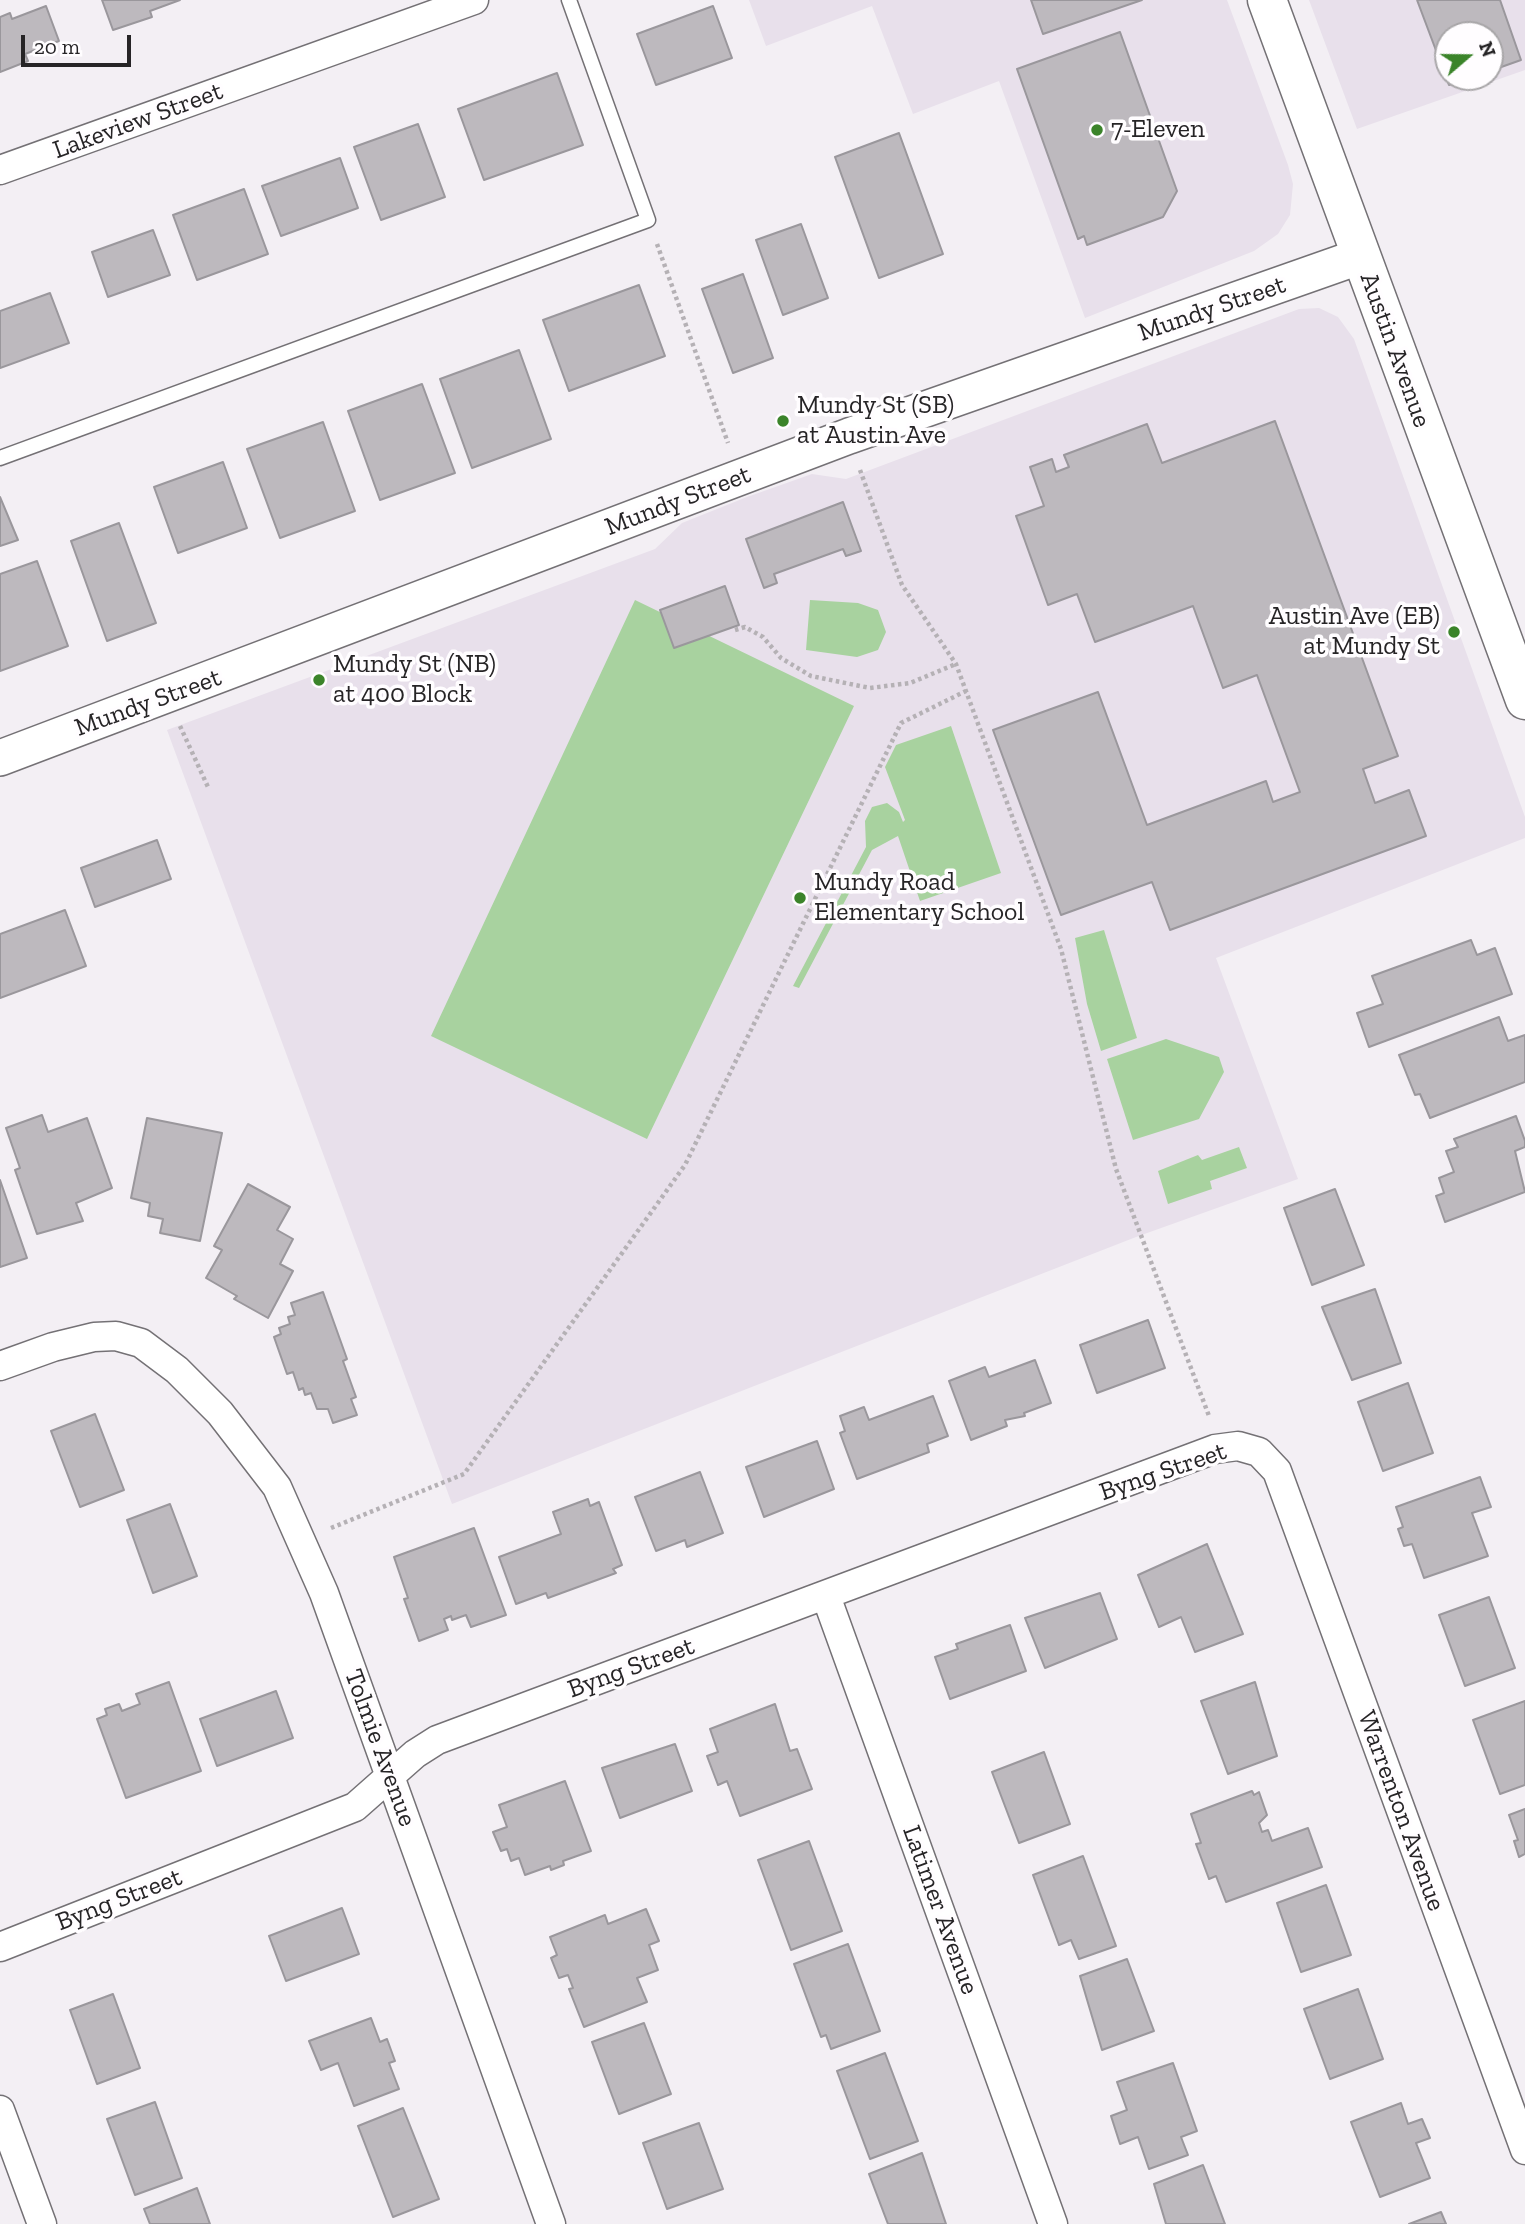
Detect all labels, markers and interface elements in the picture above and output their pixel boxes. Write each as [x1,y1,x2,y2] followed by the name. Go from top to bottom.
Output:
[24,21,135,65] scale bar
[1434,21,1504,91] north arrow
[34,34,80,59] text: 20 m
[1474,39,1501,60] text: N
[49,76,227,166] street label: Lakeview Street
[1111,114,1205,146] place label: 7-Eleven
[1089,122,1105,138] marker: 7-Eleven
[1353,268,1437,432] street label: Austin Avenue
[1134,269,1290,349] street label: Mundy Street
[797,390,954,452] place label: Mundy St (SB) at Austin Ave
[775,413,791,429] marker: Mundy St (SB) at Austin Ave
[601,459,755,543] street label: Mundy Street
[1269,601,1440,662] place label: Austin Ave (EB) at Mundy St
[1446,624,1462,640] marker: Austin Ave (EB) at Mundy St
[333,649,496,710] place label: Mundy St (NB) at 400 Block
[70,662,226,744] street label: Mundy Street
[311,672,327,688] marker: Mundy St (NB) at 400 Block
[814,867,1024,928] place label: Mundy Road Elementary School
[792,890,808,906] marker: Mundy Road Elementary School
[1095,1436,1231,1508] street label: Byng Street
[564,1631,698,1705] street label: Byng Street
[337,1665,423,1831] street label: Tolmie Avenue
[1350,1707,1452,1915] street label: Warrenton Avenue
[895,1821,985,1999] street label: Latimer Avenue
[52,1862,186,1938] street label: Byng Street

